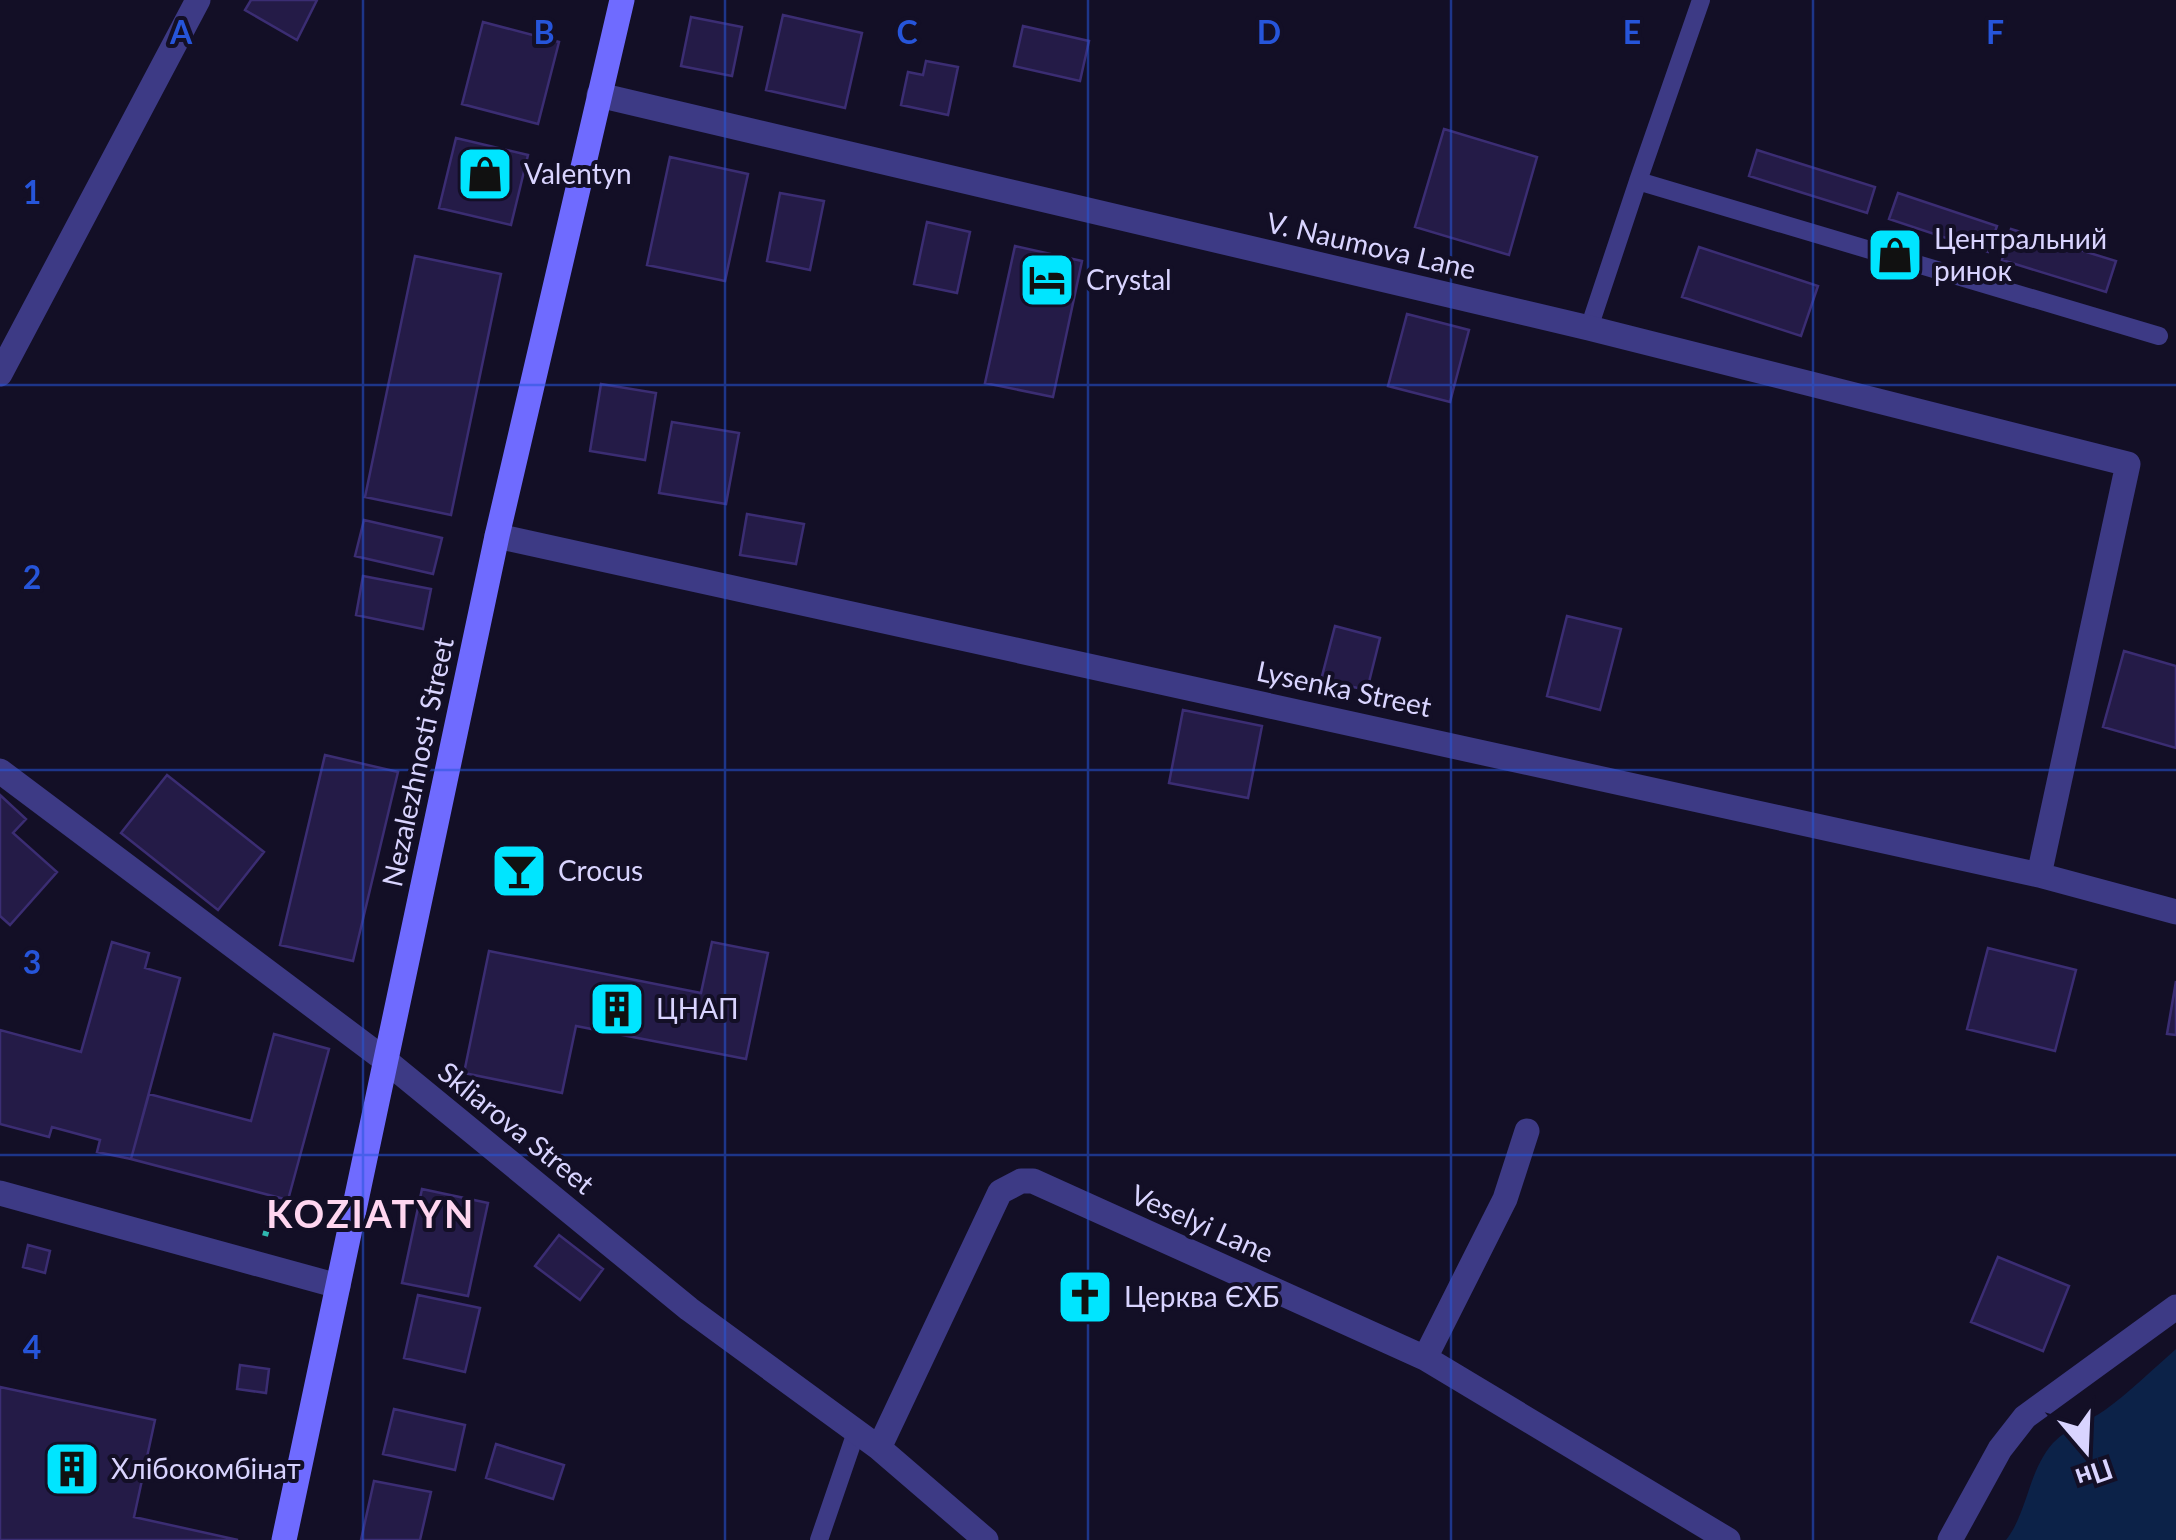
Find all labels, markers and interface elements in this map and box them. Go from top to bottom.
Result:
text: A [169,12,193,51]
text: B [533,12,555,51]
text: C [896,12,918,51]
text: D [1257,12,1281,51]
text: E [1623,12,1641,51]
text: F [1986,12,2004,51]
shop icon: Valentyn [455,144,515,204]
place label: Valentyn [524,156,632,190]
text: 1 [23,172,41,211]
street label: V. Naumova Lane [1263,204,1479,286]
place label: Центральний ринок [1934,221,2107,287]
shop icon: Центральний ринок [1865,225,1925,285]
hotel icon: Crystal [1017,250,1077,310]
place label: Crystal [1086,262,1172,296]
text: 2 [23,557,41,596]
street label: Nezalezhnosti Street [374,634,460,889]
street label: Lysenka Street [1254,653,1435,723]
bar icon: Crocus [489,841,549,901]
place label: Crocus [558,853,643,887]
text: 3 [23,942,41,981]
building icon: ЦНАП [587,979,647,1039]
place label: ЦНАП [656,991,739,1025]
street label: Skliarova Street [432,1054,601,1200]
street label: Veselyi Lane [1126,1177,1279,1270]
district label: KOZIATYN [266,1190,476,1236]
church icon: Церква ЄХБ [1055,1267,1115,1327]
place label: Церква ЄХБ [1124,1279,1279,1313]
text: 4 [23,1327,41,1366]
north arrow [2036,1400,2136,1500]
building icon: Хлібокомбінат [42,1439,102,1499]
place label: Хлібокомбінат [111,1451,301,1485]
text: Пн [2072,1453,2117,1497]

